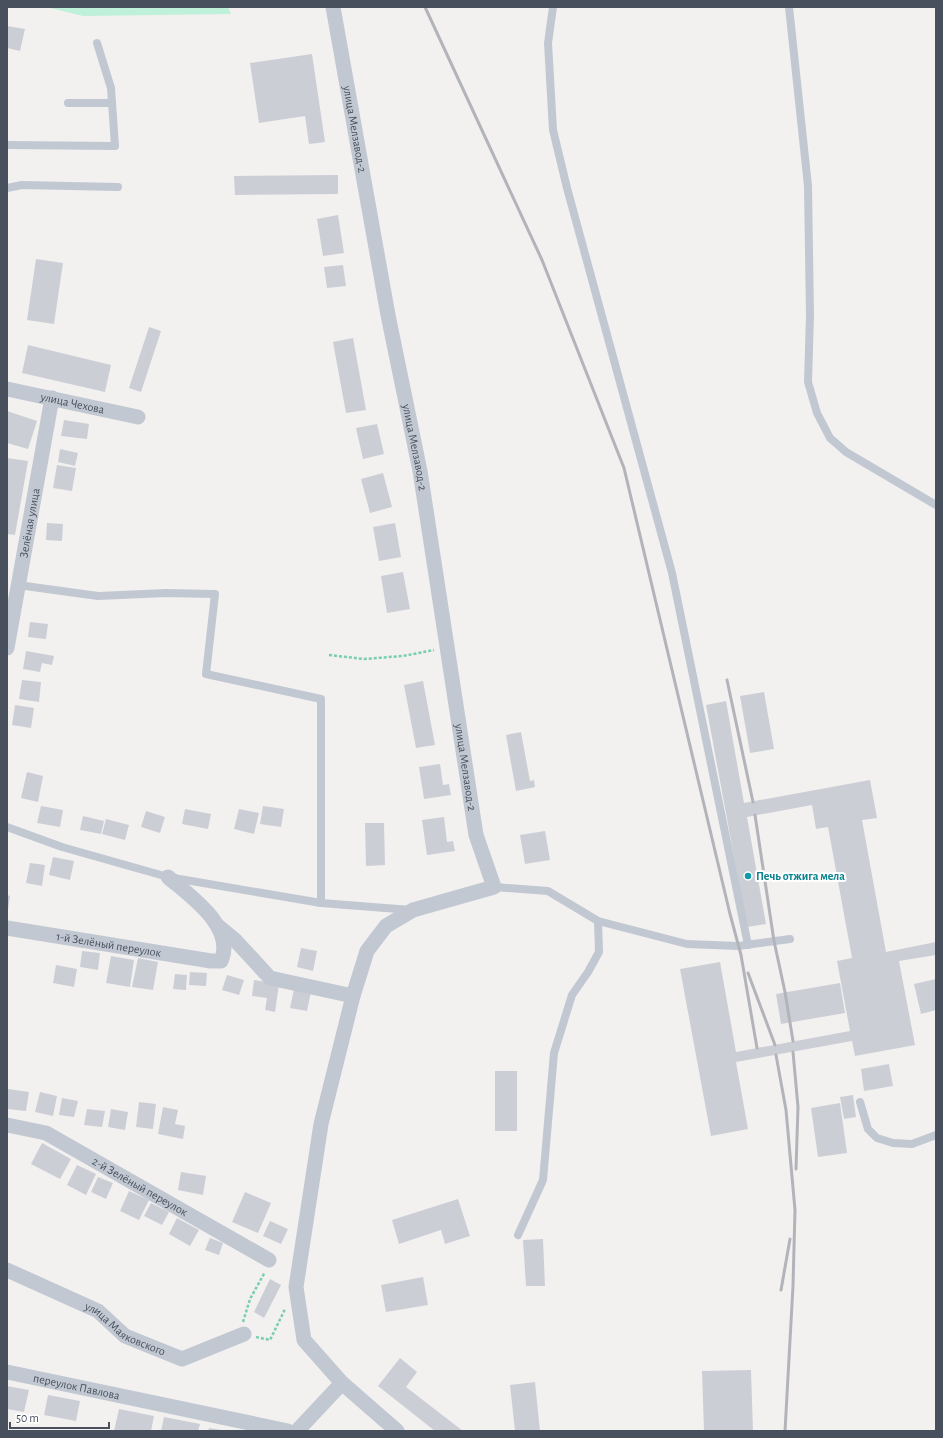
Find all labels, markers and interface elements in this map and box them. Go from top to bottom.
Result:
street label: улица Мелзавод-2 [340,84,369,174]
street label: улица Чехова [38,390,106,416]
street label: улица Мелзавод-2 [399,402,429,492]
street label: Зелёная улица [17,487,42,559]
street label: улица Мелзавод-2 [452,722,478,812]
place label: Печь отжига мела [756,870,845,882]
marker: Печь отжига мела [743,871,753,881]
street label: 1-й Зелёный переулок [55,930,162,959]
street label: 2-й Зелёный переулок [90,1155,190,1219]
street label: улица Маяковского [82,1300,167,1358]
street label: переулок Павлова [32,1372,121,1402]
scale bar [10,1404,109,1430]
text: 50 m [16,1412,39,1424]

